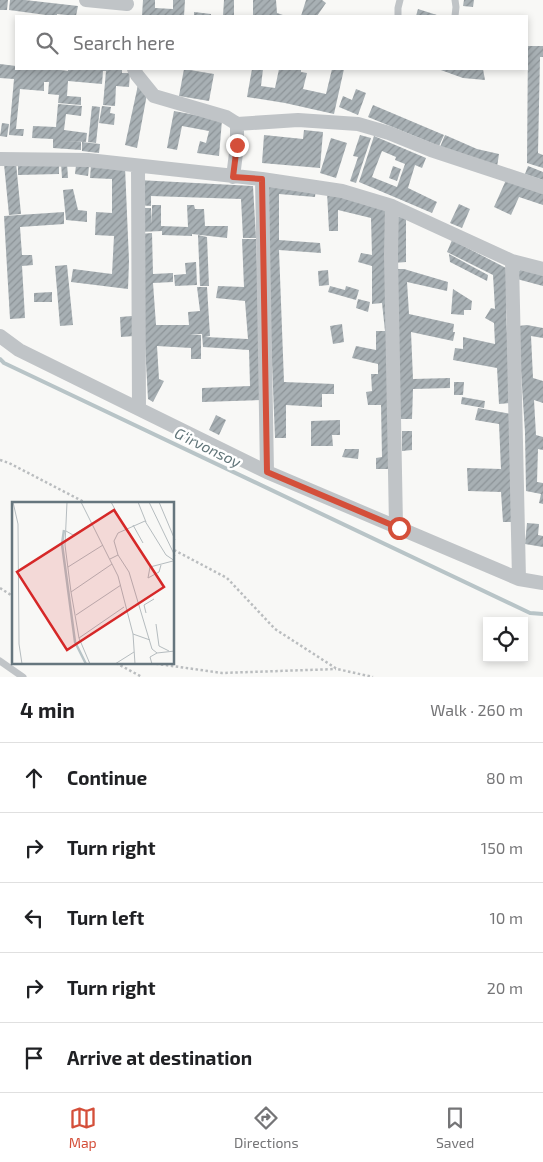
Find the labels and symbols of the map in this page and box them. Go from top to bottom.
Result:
route end [226,134,249,157]
water label: G‘irvonsoy [172,423,244,472]
inset map [12,502,175,664]
route start [388,517,411,540]

